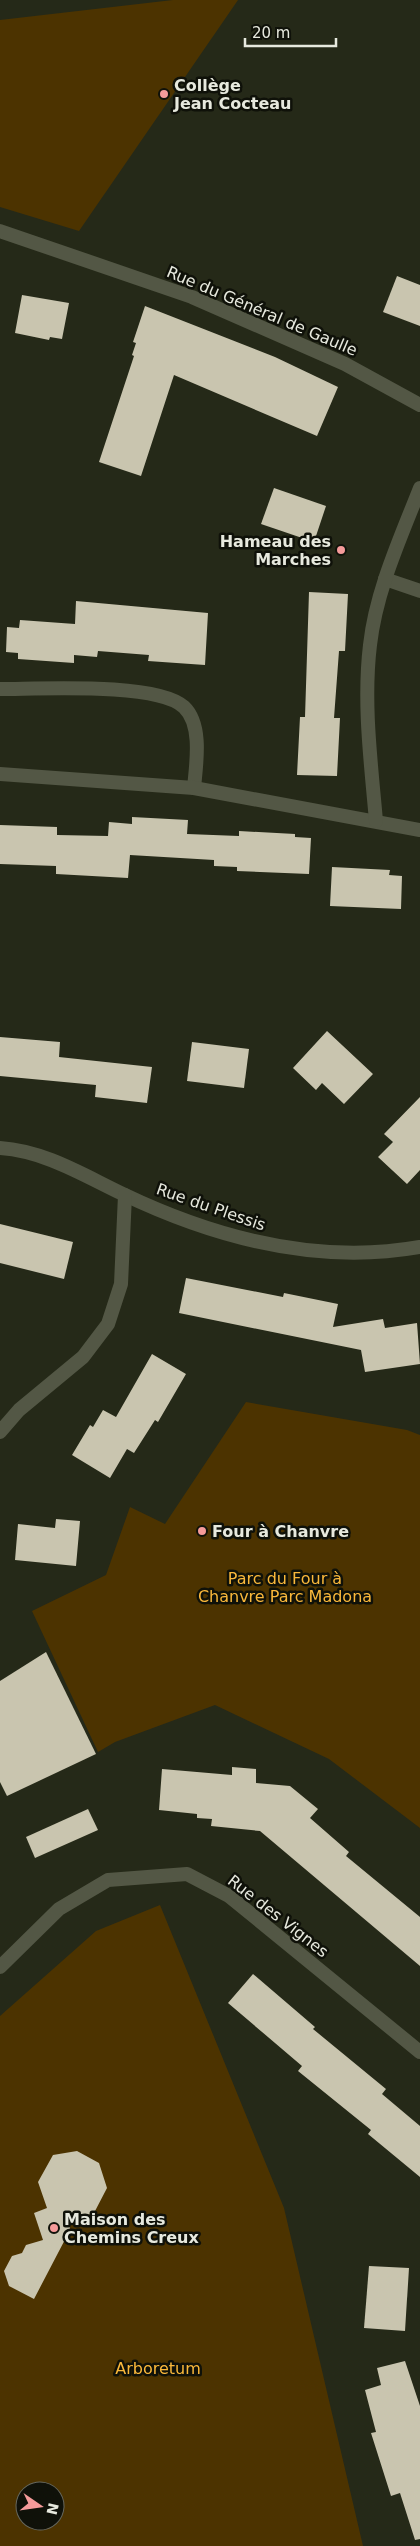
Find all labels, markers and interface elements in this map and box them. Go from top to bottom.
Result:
scale bar [245,15,336,47]
text: 20 m [252,24,290,42]
place label: Collège Jean Cocteau [173,76,291,113]
marker: Collège Jean Cocteau [158,88,170,100]
street label: Rue du Général de Gaulle [164,262,360,360]
place label: Hameau des Marches [220,532,331,569]
marker: Hameau des Marches [335,544,347,556]
street label: Rue du Plessis [154,1179,268,1235]
place label: Four à Chanvre [212,1522,349,1541]
marker: Four à Chanvre [196,1525,208,1537]
park label: Parc du Four à Chanvre Parc Madona [198,1569,372,1606]
street label: Rue des Vignes [224,1871,332,1961]
place label: Maison des Chemins Creux [64,2210,200,2247]
marker: Maison des Chemins Creux [48,2222,60,2234]
park label: Arboretum [115,2359,201,2378]
north arrow [15,2481,65,2531]
text: N [44,2501,62,2516]

